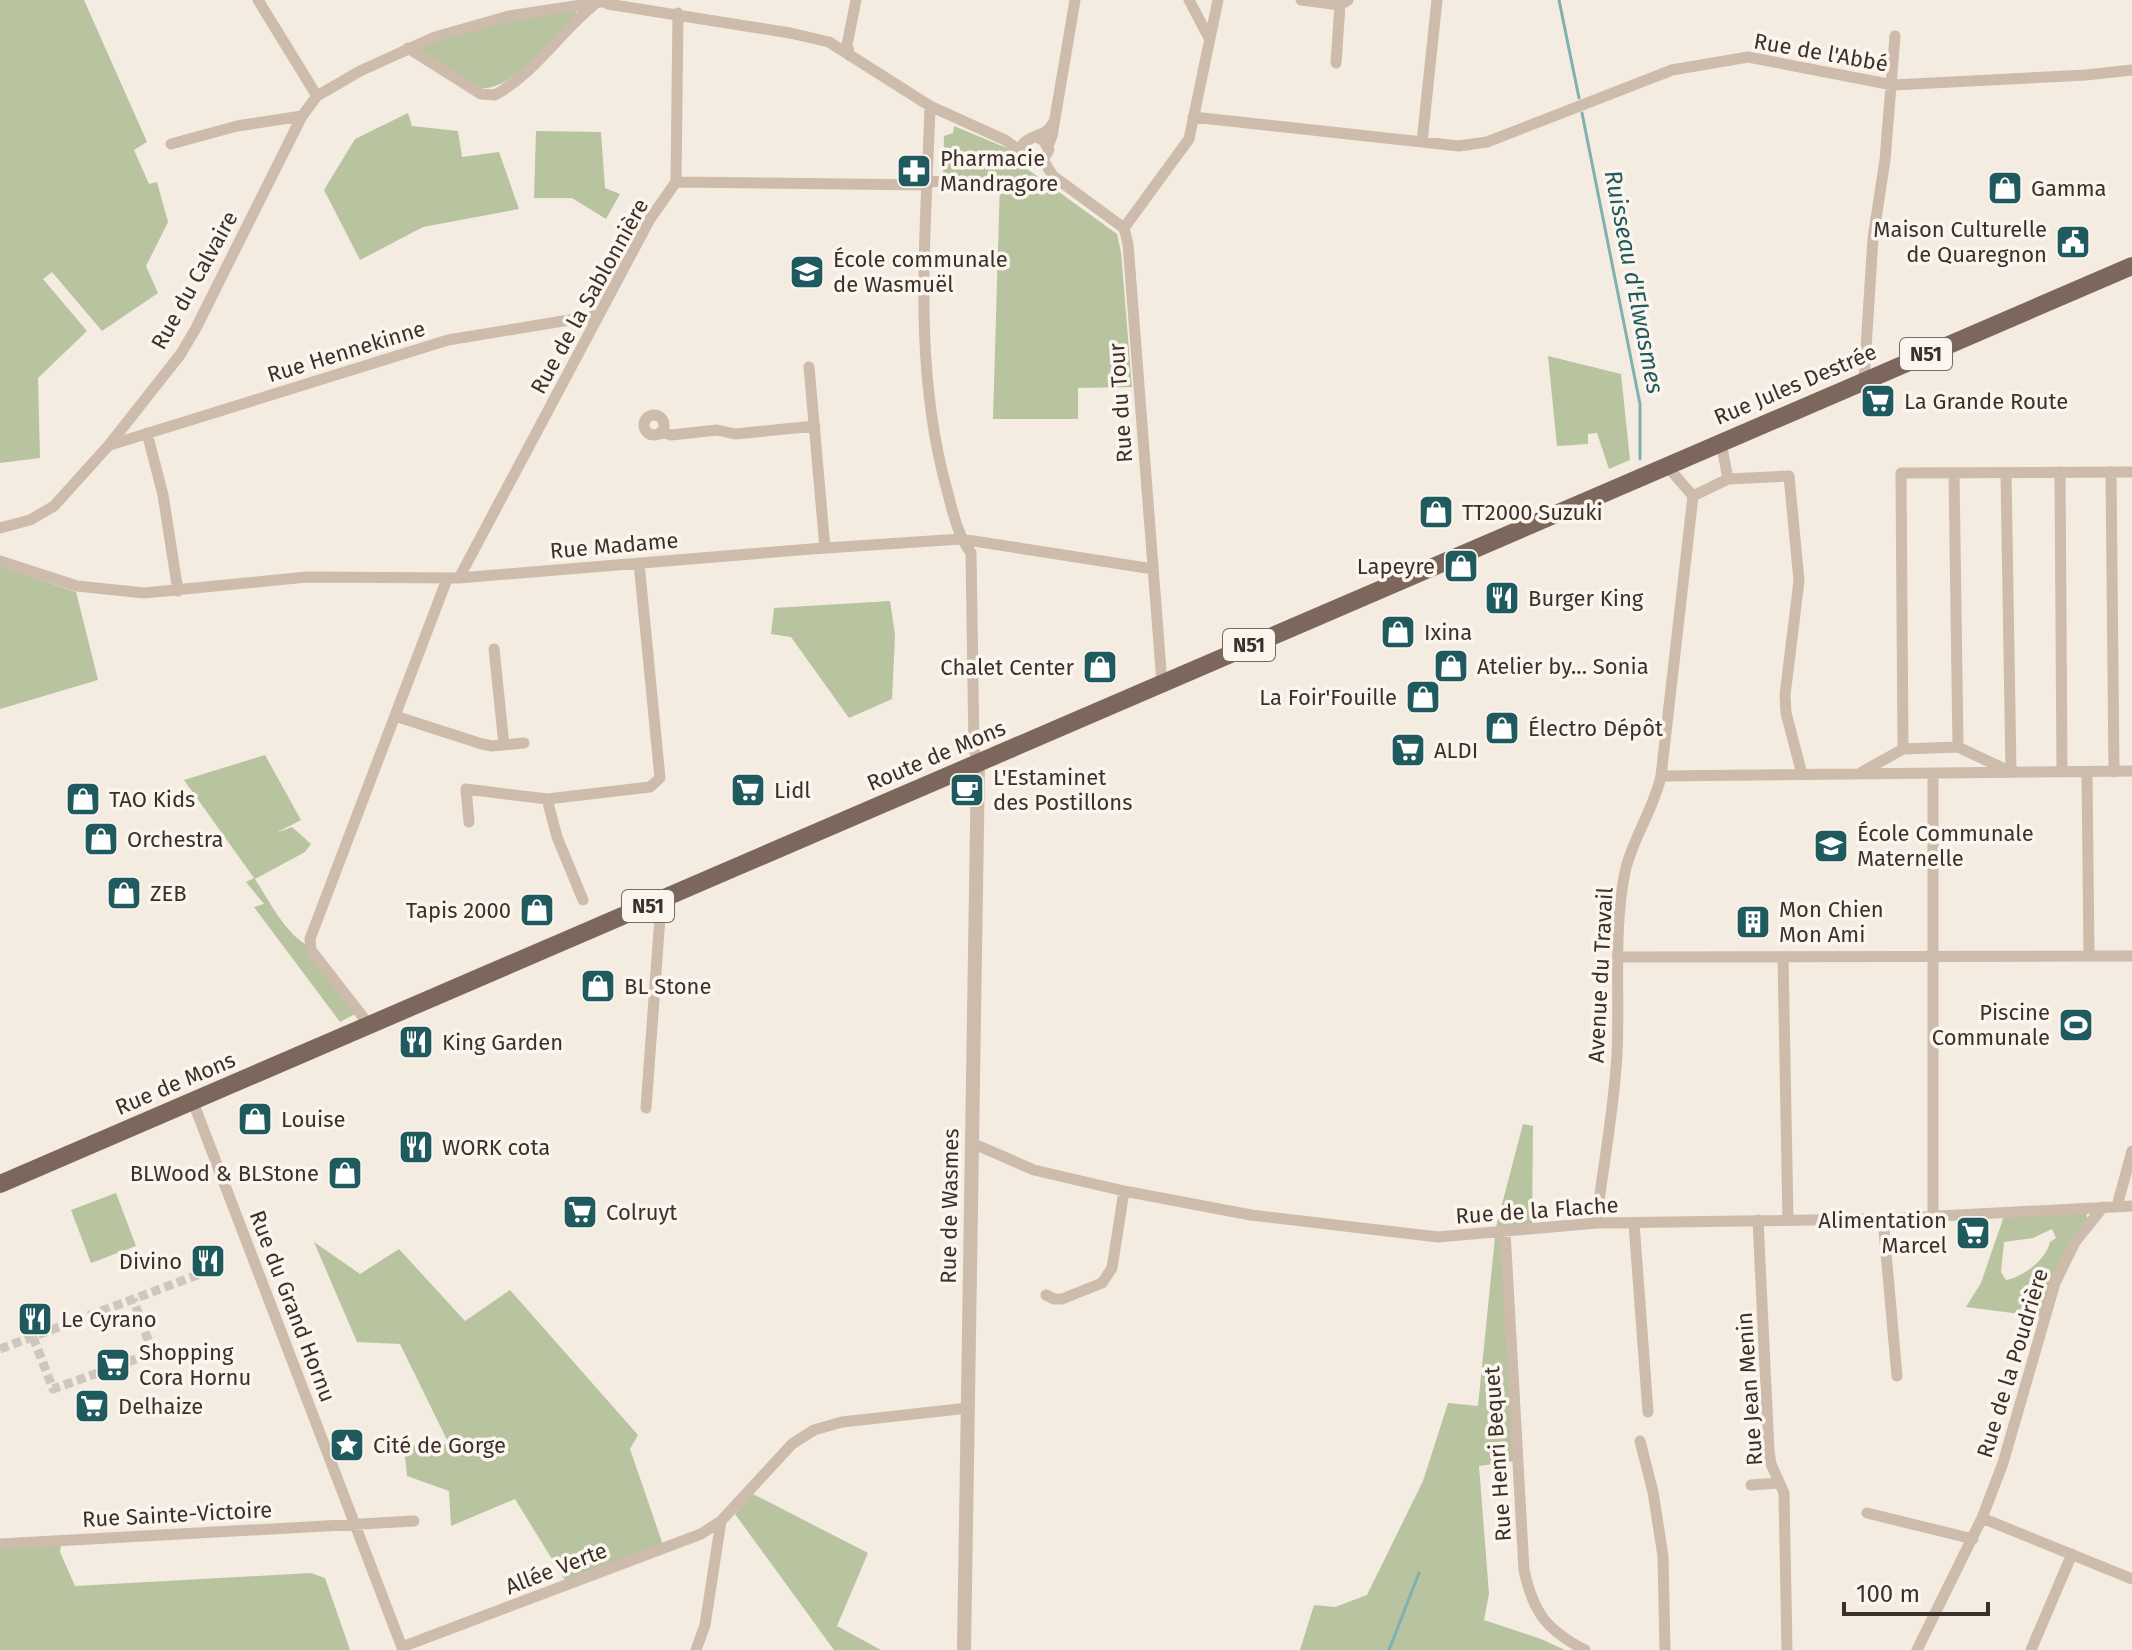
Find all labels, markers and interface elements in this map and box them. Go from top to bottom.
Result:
street label: Rue de l'Abbé [1752,27,1890,78]
place label: Pharmacie Mandragore [940,145,1058,197]
pharmacy icon: Pharmacie Mandragore [895,152,933,190]
water label: Ruisseau d'Elwasmes [1599,168,1669,396]
shop icon: Gamma [1986,169,2024,207]
place label: Gamma [2031,175,2107,202]
street label: Rue de la Sablonnière [525,194,654,399]
street label: Rue du Calvaire [145,206,244,354]
place label: Maison Culturelle de Quaregnon [1873,216,2047,268]
public building icon: Maison Culturelle de Quaregnon [2054,223,2092,261]
place label: École communale de Wasmuël [833,246,1008,298]
school or university icon: École communale de Wasmuël [788,253,826,291]
street label: Rue Hennekinne [264,315,428,388]
street label: Rue Jules Destrée [1710,338,1881,431]
road number: N51 [1900,338,1952,370]
street label: Rue du Tour [1103,342,1138,464]
supermarket icon: La Grande Route [1859,382,1897,420]
place label: La Grande Route [1904,388,2068,415]
shop icon: TT2000 Suzuki [1417,493,1455,531]
place label: TT2000 Suzuki [1462,499,1603,526]
street label: Rue Madame [549,526,679,565]
shop icon: Lapeyre [1442,547,1480,585]
place label: Lapeyre [1357,553,1435,580]
restaurant icon: Burger King [1483,579,1521,617]
place label: Burger King [1528,585,1644,612]
shop icon: Ixina [1379,613,1417,651]
place label: Ixina [1424,619,1472,646]
road number: N51 [1223,629,1275,661]
shop icon: Atelier by... Sonia [1432,647,1470,685]
shop icon: Chalet Center [1081,648,1119,686]
place label: Atelier by... Sonia [1477,653,1649,680]
place label: Chalet Center [940,654,1074,681]
shop icon: La Foir'Fouille [1404,678,1442,716]
place label: La Foir'Fouille [1259,684,1397,711]
shop icon: Électro Dépôt [1483,709,1521,747]
street label: Route de Mons [863,714,1010,797]
place label: Électro Dépôt [1528,715,1663,742]
supermarket icon: ALDI [1389,731,1427,769]
place label: ALDI [1434,737,1478,764]
place label: L'Estaminet des Postillons [993,764,1132,816]
supermarket icon: Lidl [729,771,767,809]
cafe icon: L'Estaminet des Postillons [948,771,986,809]
place label: Lidl [774,777,811,804]
shop icon: TAO Kids [64,780,102,818]
place label: TAO Kids [109,786,195,813]
shop icon: Orchestra [82,820,120,858]
place label: École Communale Maternelle [1857,820,2034,872]
place label: Orchestra [127,826,223,853]
school or university icon: École Communale Maternelle [1812,827,1850,865]
shop icon: ZEB [105,874,143,912]
place label: ZEB [150,880,187,907]
street label: Avenue du Travail [1582,887,1619,1064]
road number: N51 [622,890,674,922]
shop icon: Tapis 2000 [518,891,556,929]
place label: Mon Chien Mon Ami [1779,896,1884,948]
place label: Tapis 2000 [406,897,511,924]
building icon: Mon Chien Mon Ami [1734,903,1772,941]
shop icon: BL Stone [579,967,617,1005]
place label: BL Stone [624,973,712,1000]
place label: Piscine Communale [1932,999,2050,1051]
sports icon: Piscine Communale [2057,1006,2095,1044]
restaurant icon: King Garden [397,1023,435,1061]
place label: King Garden [442,1029,563,1056]
street label: Rue de Mons [111,1046,239,1121]
shop icon: Louise [236,1100,274,1138]
place label: Louise [281,1106,346,1133]
restaurant icon: WORK cota [397,1128,435,1166]
street label: Rue de Wasmes [935,1128,964,1284]
place label: WORK cota [442,1134,550,1161]
shop icon: BLWood & BLStone [326,1154,364,1192]
place label: BLWood & BLStone [130,1160,319,1187]
street label: Rue de la Flache [1455,1191,1619,1230]
supermarket icon: Colruyt [561,1193,599,1231]
place label: Colruyt [606,1199,677,1226]
street label: Rue du Grand Hornu [244,1207,342,1406]
place label: Alimentation Marcel [1818,1207,1947,1259]
supermarket icon: Alimentation Marcel [1954,1214,1992,1252]
restaurant icon: Divino [189,1242,227,1280]
place label: Divino [119,1248,182,1275]
street label: Rue de la Poudrière [1971,1265,2054,1461]
restaurant icon: Le Cyrano [16,1300,54,1338]
place label: Le Cyrano [61,1306,157,1333]
street label: Rue Jean Menin [1731,1311,1768,1467]
place label: Shopping Cora Hornu [139,1339,251,1391]
supermarket icon: Shopping Cora Hornu [94,1346,132,1384]
street label: Rue Henri Bequet [1478,1365,1517,1542]
supermarket icon: Delhaize [73,1387,111,1425]
place label: Delhaize [118,1393,203,1420]
place icon: Cité de Gorge [328,1426,366,1464]
place label: Cité de Gorge [373,1432,506,1459]
street label: Rue Sainte-Victoire [81,1496,273,1533]
street label: Allée Verte [501,1537,611,1600]
scale bar [1844,1566,1988,1616]
text: 100 m [1856,1580,1920,1608]

